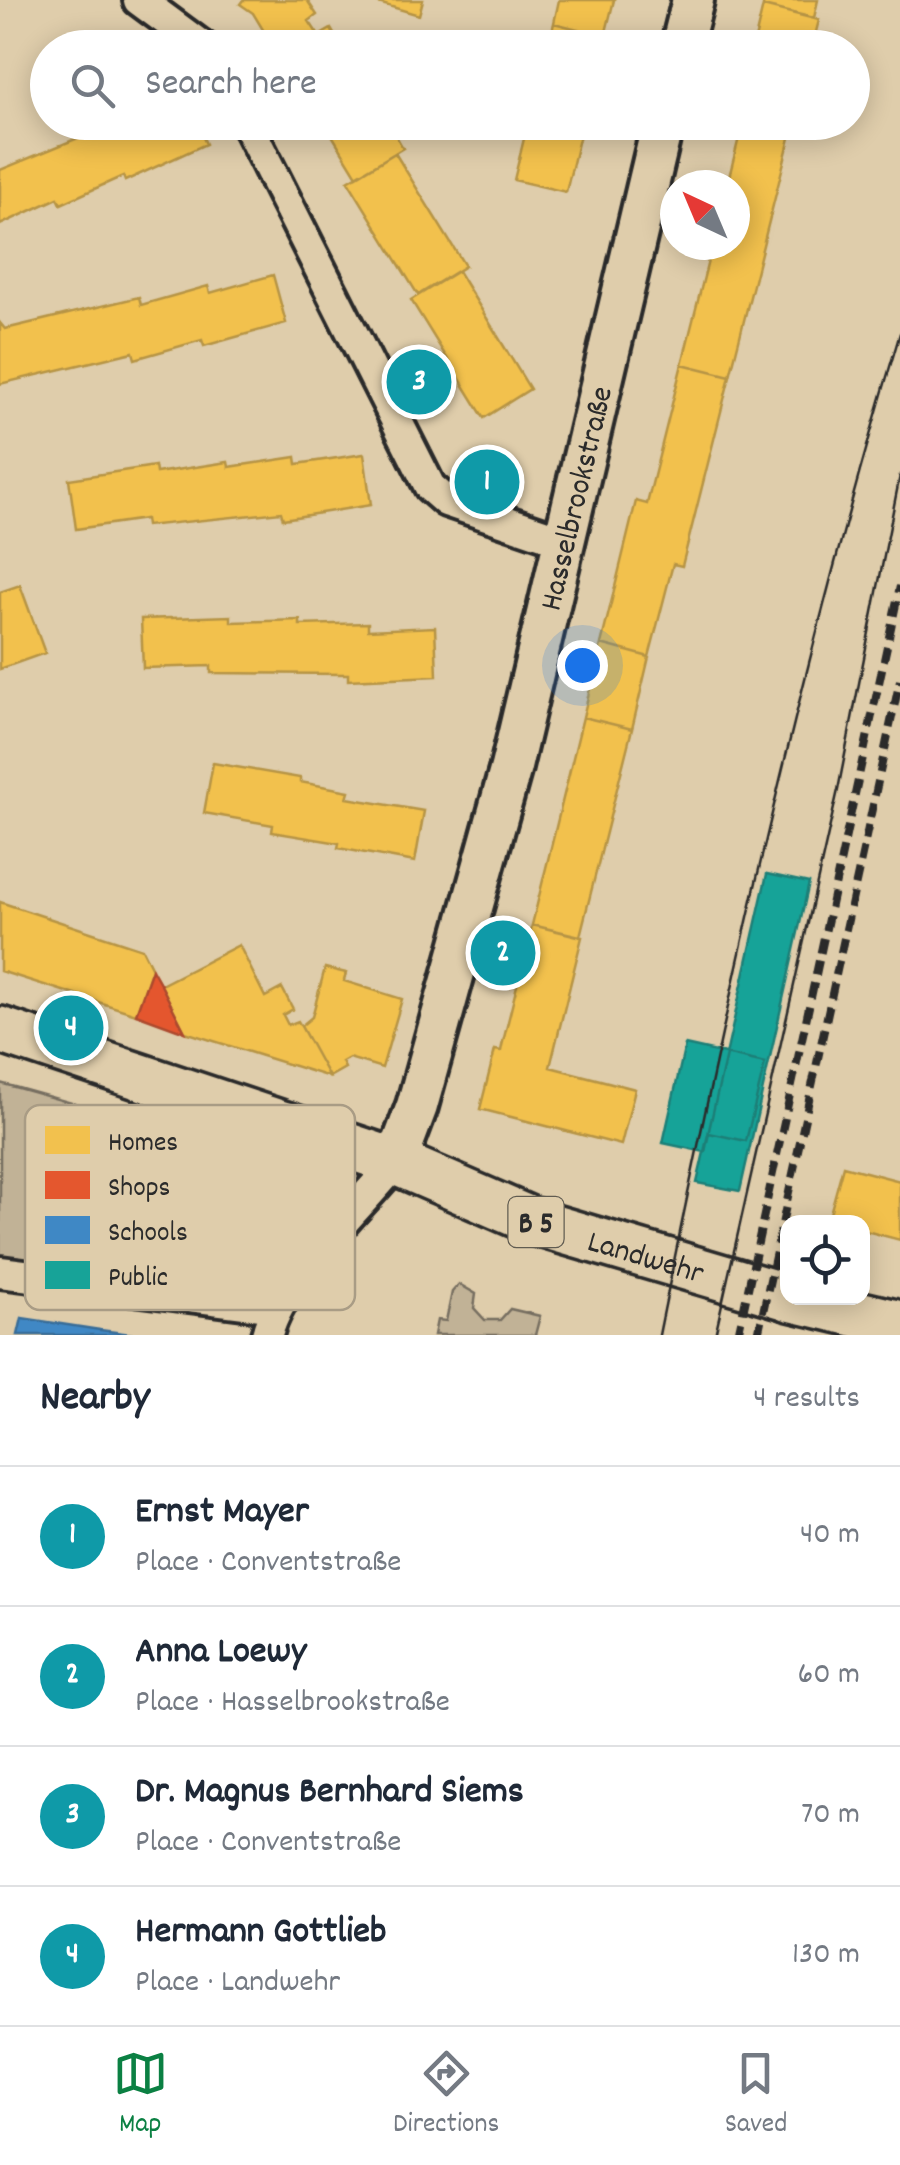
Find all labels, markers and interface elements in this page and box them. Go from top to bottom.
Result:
search box [30,30,870,140]
icon: search [65,58,120,113]
text: Search here [145,58,317,113]
north arrow [660,170,750,260]
pin: 3 [386,344,452,420]
street label: Hasselbrookstraße [531,382,628,616]
pin: 1 [454,444,520,520]
your location [557,640,608,691]
pin: 2 [470,916,536,990]
pin: 4 [38,990,104,1066]
legend [25,1105,355,1310]
text: Homes [108,1125,178,1165]
text: Shops [108,1170,170,1210]
road number: B 5 [508,1197,564,1247]
text: Schools [108,1215,188,1255]
map controls [780,1215,870,1305]
button: locate [780,1215,870,1305]
street label: Landwehr [581,1221,709,1299]
text: Public [108,1260,168,1300]
text: Nearby [40,1370,150,1430]
text: 4 results [753,1377,860,1423]
text: Ernst Mayer [135,1486,309,1541]
text: 1 [69,1513,76,1559]
text: 40 m [800,1513,860,1559]
text: Place · Conventstraße [135,1541,401,1587]
text: Anna Loewy [135,1626,306,1681]
text: 2 [66,1653,79,1699]
text: 60 m [798,1653,860,1699]
text: Place · Hasselbrookstraße [135,1681,450,1727]
text: Dr. Magnus Bernhard Siems [135,1766,524,1821]
text: 3 [65,1793,80,1839]
text: 70 m [801,1793,860,1839]
text: Place · Conventstraße [135,1821,401,1867]
text: Hermann Gottlieb [135,1906,386,1961]
text: 4 [66,1933,79,1979]
text: 130 m [792,1933,860,1979]
text: Place · Landwehr [135,1961,340,2007]
tab: Map [113,2046,168,2146]
tab: Directions [393,2046,499,2146]
tab: Saved [725,2046,787,2146]

